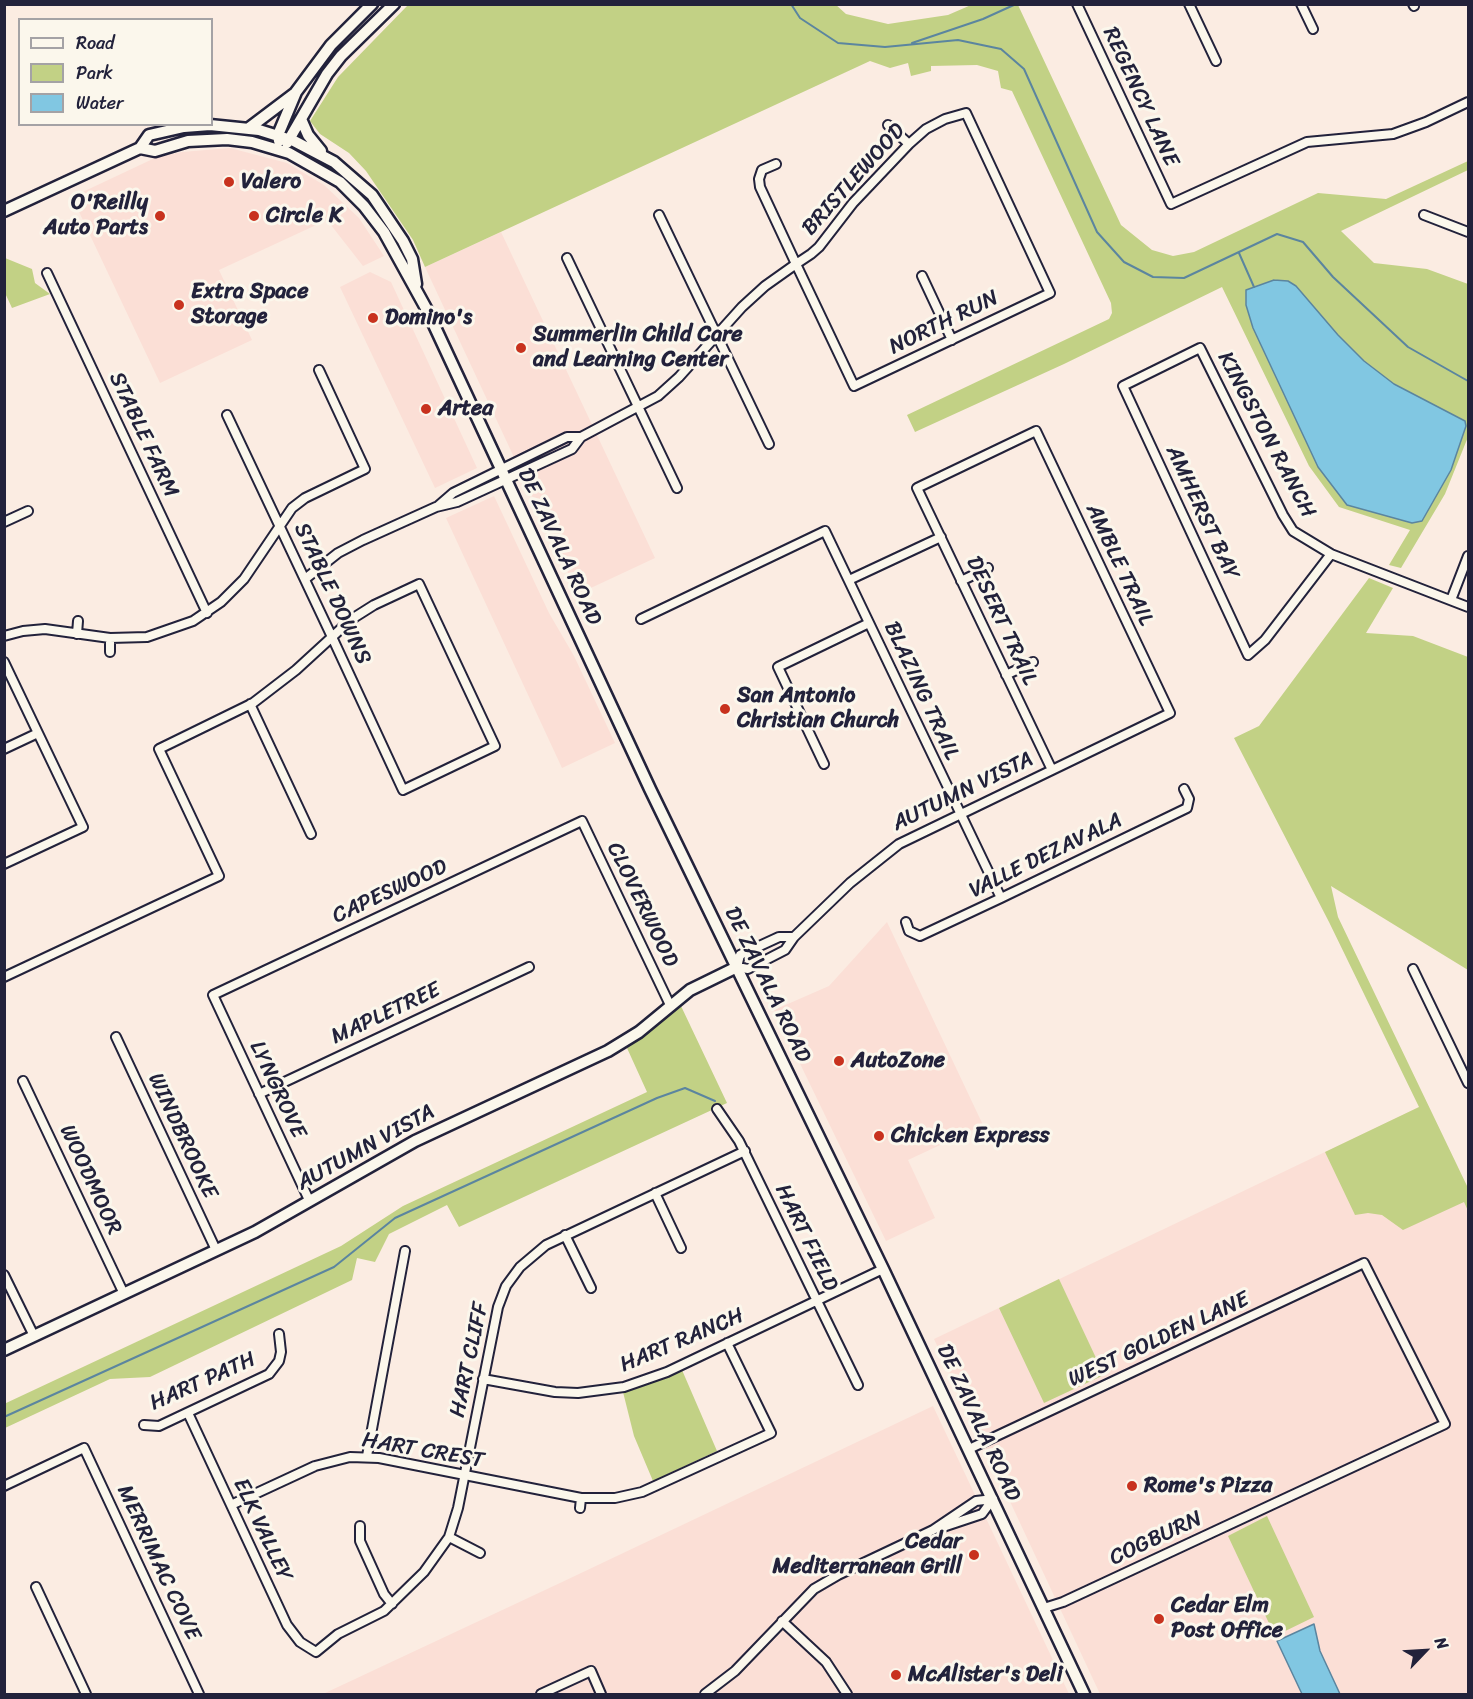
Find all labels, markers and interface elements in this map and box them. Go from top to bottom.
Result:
legend [18,18,213,126]
street label: REGENCY LANE [1096,23,1184,171]
text: Road [76,27,115,59]
text: Park [76,57,113,89]
text: Water [76,87,123,119]
street label: BRISTLEWOOD [797,119,911,241]
place label: Valero [241,169,301,195]
marker: Valero [222,175,236,189]
place label: O'Reilly Auto Parts [43,190,148,242]
place label: Circle K [266,203,342,229]
marker: O'Reilly Auto Parts [153,209,167,223]
marker: Circle K [247,209,261,223]
place label: Extra Space Storage [191,279,309,330]
street label: NORTH RUN [885,285,1003,361]
marker: Extra Space Storage [172,298,186,312]
place label: Domino's [385,305,472,331]
marker: Domino's [366,311,380,325]
place label: Summerlin Child Care and Learning Center [533,322,743,374]
marker: Summerlin Child Care and Learning Center [514,341,528,355]
street label: KINGSTON RANCH [1211,347,1321,523]
street label: STABLE FARM [102,368,184,502]
place label: Artea [438,396,493,422]
marker: Artea [419,402,433,416]
street label: AMHERST BAY [1159,442,1245,584]
street label: DE ZAVALA ROAD [511,464,607,630]
street label: AMBLE TRAIL [1079,500,1159,630]
street label: STABLE DOWNS [288,519,376,669]
street label: DESERT TRAIL [960,552,1042,690]
street label: BLAZING TRAIL [877,618,965,764]
place label: San Antonio Christian Church [737,683,899,734]
marker: San Antonio Christian Church [718,702,732,716]
street label: AUTUMN VISTA [888,747,1038,837]
street label: VALLE DEZAVALA [965,808,1127,904]
street label: CLOVERWOOD [600,838,684,972]
street label: CAPESWOOD [328,854,452,930]
street label: DE ZAVALA ROAD [718,903,816,1067]
street label: MAPLETREE [327,977,445,1051]
street label: LYNGROVE [243,1037,311,1143]
place label: AutoZone [851,1048,945,1074]
marker: AutoZone [832,1054,846,1068]
street label: WINDBROOKE [141,1069,223,1203]
street label: AUTUMN VISTA [293,1099,439,1197]
street label: WOODMOOR [53,1121,127,1239]
place label: Chicken Express [891,1123,1050,1149]
marker: Chicken Express [872,1129,886,1143]
street label: HART FIELD [769,1180,843,1296]
street label: WEST GOLDEN LANE [1064,1287,1254,1393]
street label: HART CLIFF [445,1300,495,1420]
street label: HART RANCH [616,1303,748,1379]
street label: DE ZAVALA ROAD [930,1340,1026,1506]
street label: HART PATH [146,1347,260,1417]
street label: HART CREST [360,1427,486,1475]
place label: Rome's Pizza [1144,1473,1272,1499]
street label: ELK VALLEY [227,1474,297,1586]
marker: Rome's Pizza [1125,1479,1139,1493]
street label: MERRIMAC COVE [110,1481,206,1645]
street label: COGBURN [1106,1506,1206,1572]
place label: Cedar Mediterranean Grill [773,1529,962,1580]
marker: Cedar Mediterranean Grill [967,1548,981,1562]
place label: Cedar Elm Post Office [1171,1593,1283,1645]
marker: Cedar Elm Post Office [1152,1612,1166,1626]
north arrow [1395,1621,1455,1681]
text: N [1426,1632,1457,1654]
place label: McAlister's Deli [908,1662,1062,1688]
marker: McAlister's Deli [889,1668,903,1682]

